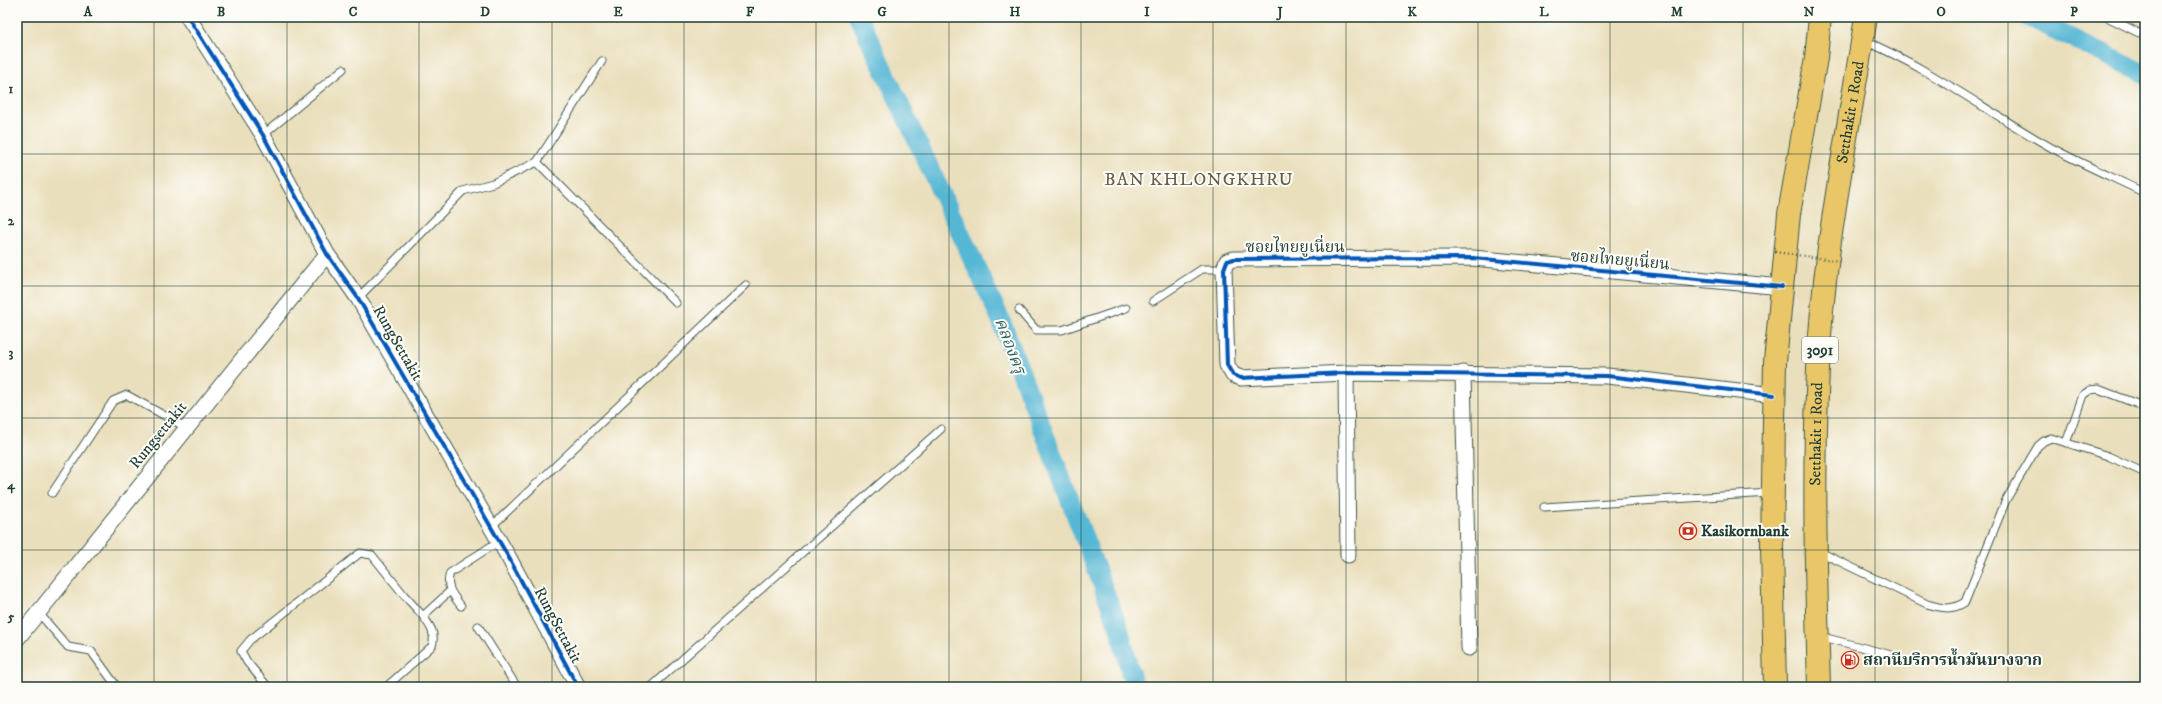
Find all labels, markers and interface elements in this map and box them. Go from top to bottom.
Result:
text: A [83,4,93,20]
text: B [217,4,225,20]
text: C [349,4,358,20]
text: D [480,4,490,20]
text: E [613,4,623,20]
text: F [746,4,755,20]
text: G [877,4,887,20]
text: H [1010,4,1021,20]
text: I [1144,4,1150,20]
text: J [1275,4,1283,21]
text: K [1407,4,1417,20]
text: L [1539,4,1549,20]
text: M [1671,4,1683,20]
text: N [1804,4,1815,20]
text: O [1936,4,1946,20]
text: P [2070,4,2078,20]
street label: Setthakit 1 Road [1832,60,1869,165]
text: 1 [9,81,14,97]
district label: BAN KHLONGKHRU [1104,169,1294,191]
text: 2 [8,213,15,229]
street label: ซอยไทยยูเนี่ยน [1245,235,1345,257]
street label: ซอยไทยยูเนี่ยน [1569,244,1671,274]
street label: RungSettakit [368,302,428,384]
water label: คลองครุ [989,315,1031,379]
road number: 3091 [1802,337,1838,363]
text: 3 [9,345,14,361]
street label: Setthakit 1 Road [1805,382,1827,486]
street label: Rungsettakit [125,397,191,473]
text: 4 [6,477,15,494]
bank icon: Kasikornbank [1678,521,1698,541]
place label: Kasikornbank [1701,521,1790,541]
street label: RungSettakit [530,583,586,667]
text: 5 [7,609,15,625]
place label: สถานีบริการน้ำมันบางจาก [1863,648,2042,670]
fuel station icon: สถานีบริการน้ำมันบางจาก [1840,650,1860,670]

